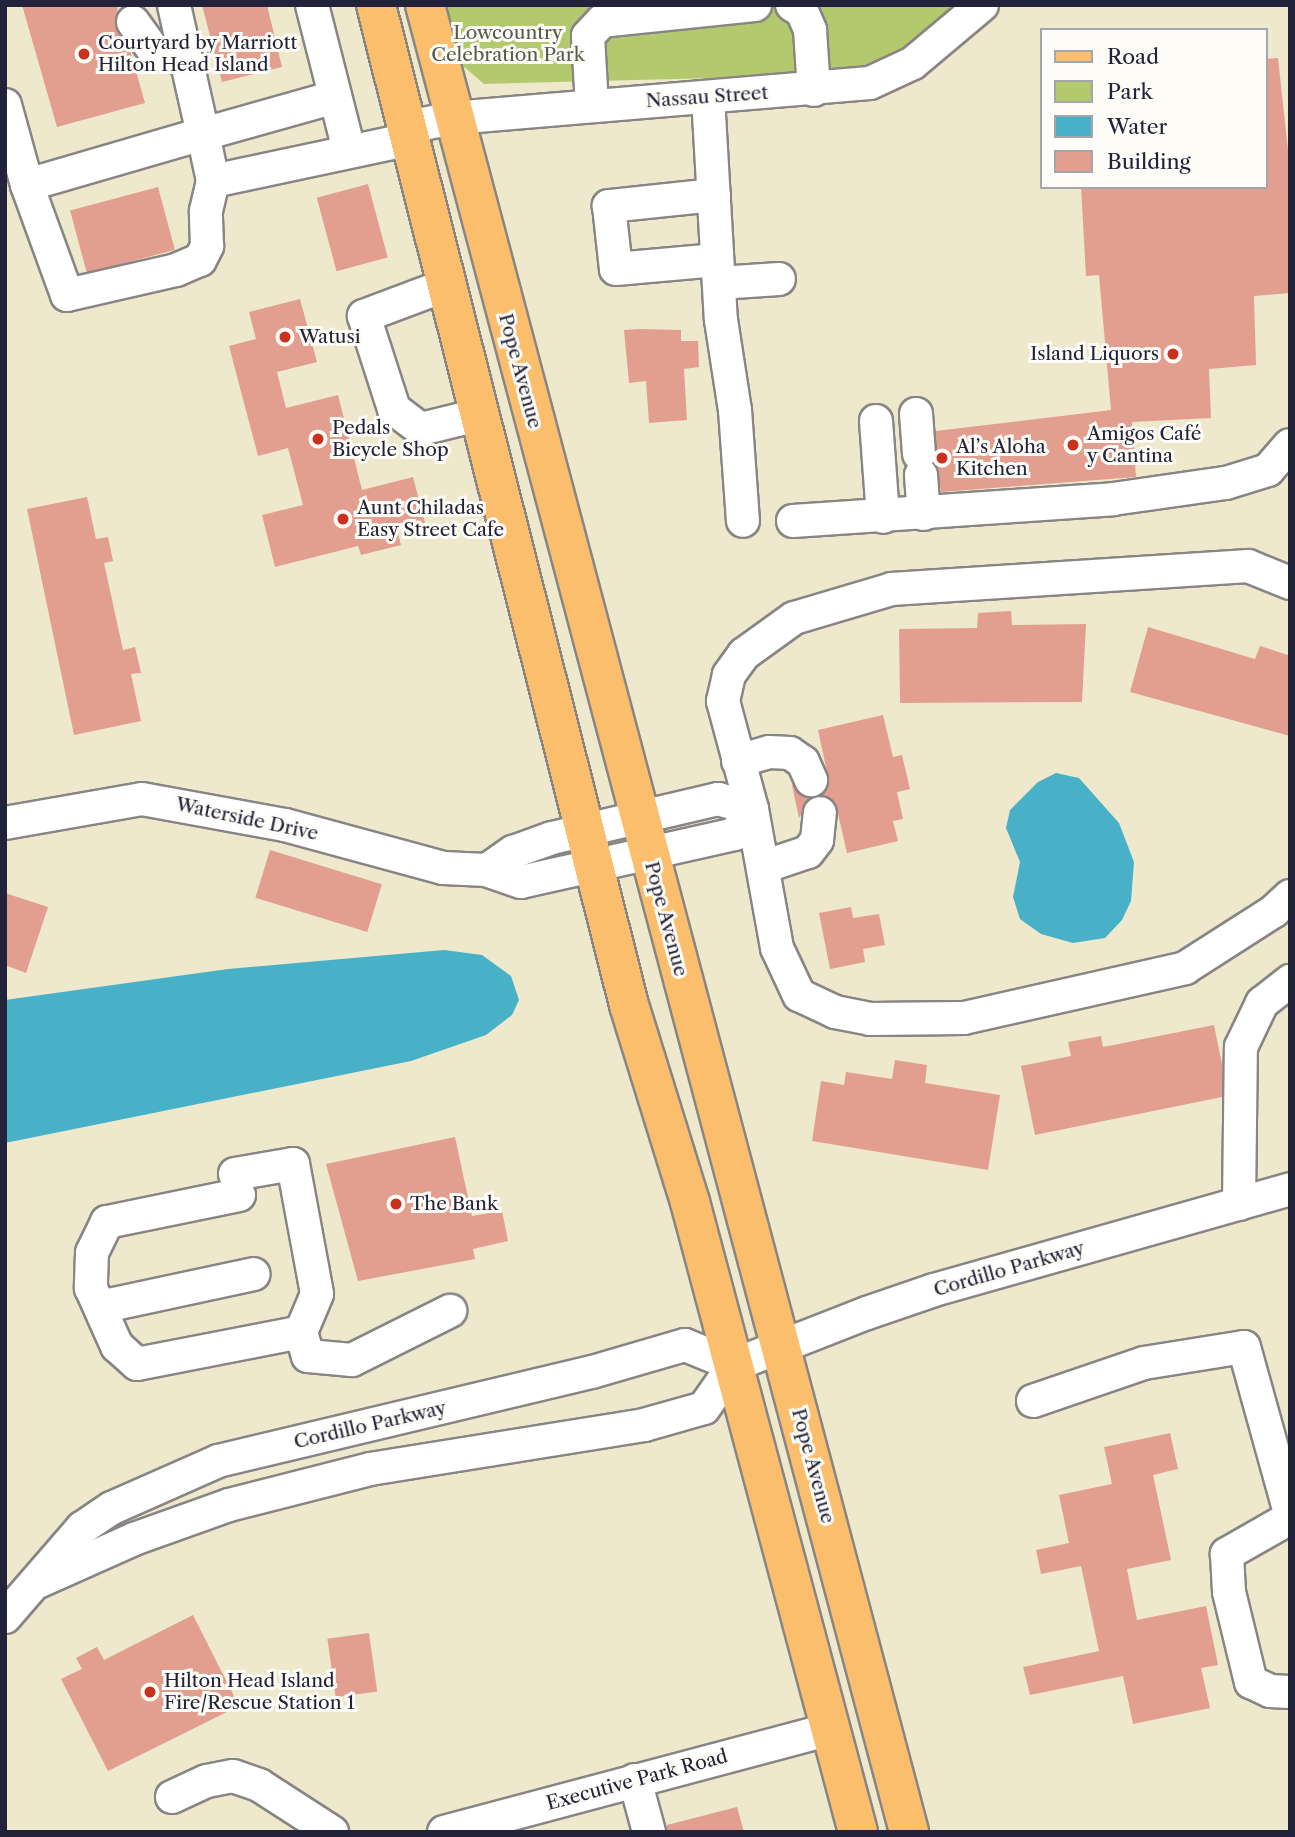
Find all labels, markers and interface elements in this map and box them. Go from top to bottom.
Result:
park label: Lowcountry Celebration Park [431,22,585,66]
legend [1040,28,1267,189]
place label: Courtyard by Marriott Hilton Head Island [98,32,298,76]
text: Road [1107,44,1159,69]
marker: Courtyard by Marriott Hilton Head Island [76,46,92,62]
text: Park [1107,79,1153,104]
street label: Nassau Street [645,81,769,113]
text: Water [1107,114,1167,139]
text: Building [1107,149,1191,174]
street label: Pope Avenue [494,311,546,431]
place label: Watusi [299,326,361,348]
marker: Watusi [277,329,293,345]
place label: Island Liquors [1030,343,1159,365]
marker: Island Liquors [1165,346,1181,362]
place label: Pedals Bicycle Shop [332,417,449,461]
place label: Amigos Café y Cantina [1087,423,1201,467]
marker: Pedals Bicycle Shop [310,431,326,447]
place label: Al’s Aloha Kitchen [956,436,1047,480]
marker: Amigos Café y Cantina [1065,437,1081,453]
marker: Al’s Aloha Kitchen [934,450,950,466]
place label: Aunt Chiladas Easy Street Cafe [357,497,505,541]
marker: Aunt Chiladas Easy Street Cafe [335,511,351,527]
street label: Waterside Drive [174,793,320,845]
street label: Pope Avenue [640,859,692,979]
place label: The Bank [410,1193,498,1215]
marker: The Bank [388,1196,404,1212]
street label: Cordillo Parkway [931,1237,1087,1301]
street label: Cordillo Parkway [292,1396,448,1454]
street label: Pope Avenue [787,1406,839,1526]
place label: Hilton Head Island Fire/Rescue Station 1 [164,1670,355,1714]
marker: Hilton Head Island Fire/Rescue Station 1 [142,1684,158,1700]
street label: Executive Park Road [544,1745,730,1815]

